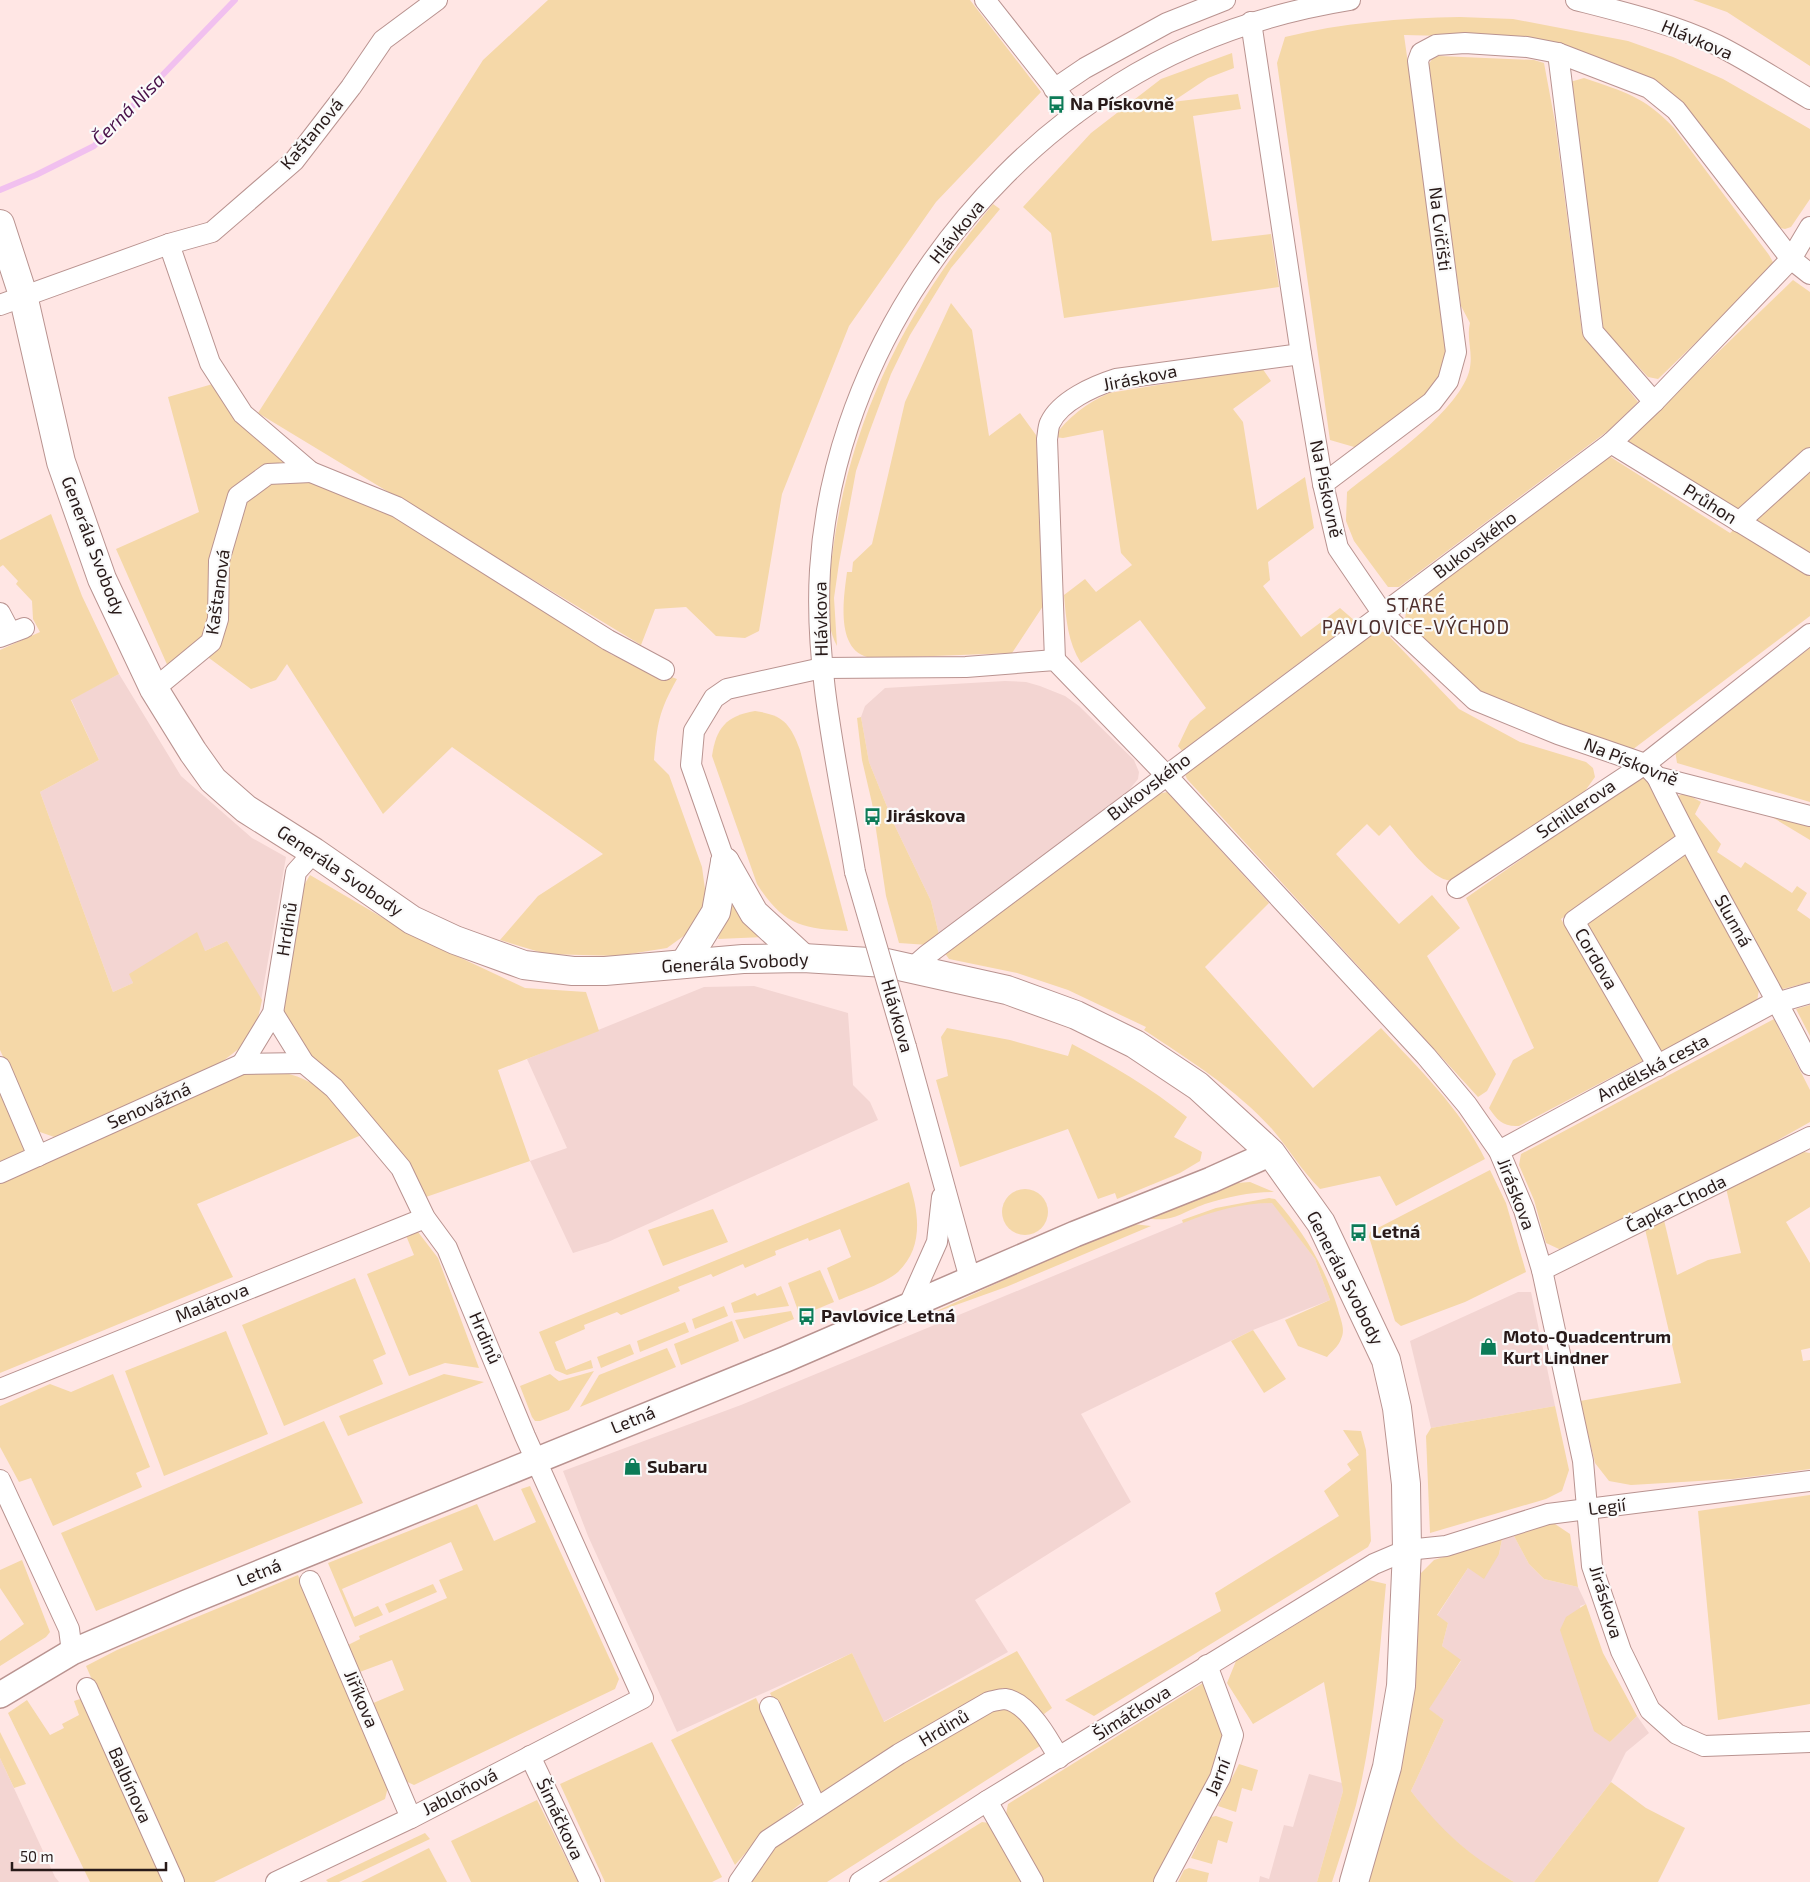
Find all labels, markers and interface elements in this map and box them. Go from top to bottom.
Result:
street label: Hlávkova [1659,14,1736,64]
water label: Černá Nisa [87,68,169,150]
place label: Na Pískovně [1070,92,1174,114]
street label: Kaštanová [275,93,347,173]
bus stop icon: Na Pískovně [1046,94,1066,114]
street label: Na Cvičišti [1425,186,1457,272]
street label: Hlávkova [924,195,988,267]
street label: Jiráskova [1101,359,1179,395]
street label: Na Pískovně [1306,438,1348,540]
street label: Generála Svobody [57,473,131,619]
street label: Průhon [1680,478,1741,528]
street label: Bukovského [1429,506,1520,583]
street label: Kaštanová [200,548,234,636]
street label: Hlávkova [808,581,832,657]
district label: STARÉ PAVLOVICE-VÝCHOD [1322,593,1510,638]
street label: Na Pískovně [1581,732,1682,790]
street label: Bukovského [1103,748,1194,825]
street label: Schillerova [1532,774,1619,843]
place label: Jiráskova [886,804,966,826]
bus stop icon: Jiráskova [862,806,882,826]
street label: Generála Svobody [273,820,408,921]
street label: Slunná [1711,890,1757,951]
street label: Hrdinů [271,900,301,958]
street label: Cordova [1571,924,1623,993]
street label: Generála Svobody [661,947,810,977]
street label: Hlávkova [877,977,919,1055]
street label: Andělská cesta [1593,1028,1712,1106]
street label: Senovážná [103,1077,194,1133]
street label: Jiráskova [1493,1155,1541,1233]
street label: Čapka-Choda [1622,1169,1729,1237]
street label: Generála Svobody [1303,1207,1389,1349]
place label: Letná [1372,1220,1420,1242]
bus stop icon: Letná [1348,1222,1368,1242]
street label: Malátova [172,1277,252,1327]
place label: Pavlovice Letná [821,1304,955,1326]
bus stop icon: Pavlovice Letná [797,1306,817,1326]
street label: Hrdinů [465,1308,507,1367]
place label: Moto-Quadcentrum Kurt Lindner [1503,1325,1671,1368]
shop icon: Moto-Quadcentrum Kurt Lindner [1479,1337,1499,1357]
street label: Letná [607,1400,658,1438]
place label: Subaru [647,1455,708,1477]
shop icon: Subaru [623,1457,643,1477]
street label: Legií [1587,1493,1628,1519]
street label: Letná [233,1553,284,1591]
street label: Jiráskova [1585,1563,1628,1641]
street label: Jiříkova [340,1666,384,1731]
street label: Šimáčkova [1089,1680,1174,1745]
street label: Hrdinů [914,1704,973,1751]
street label: Balbínova [104,1743,157,1826]
street label: Jarní [1200,1754,1235,1798]
street label: Jabloňová [418,1763,501,1819]
street label: Šimáčkova [532,1774,589,1863]
scale bar [12,1840,166,1872]
text: 50 m [20,1847,54,1865]

